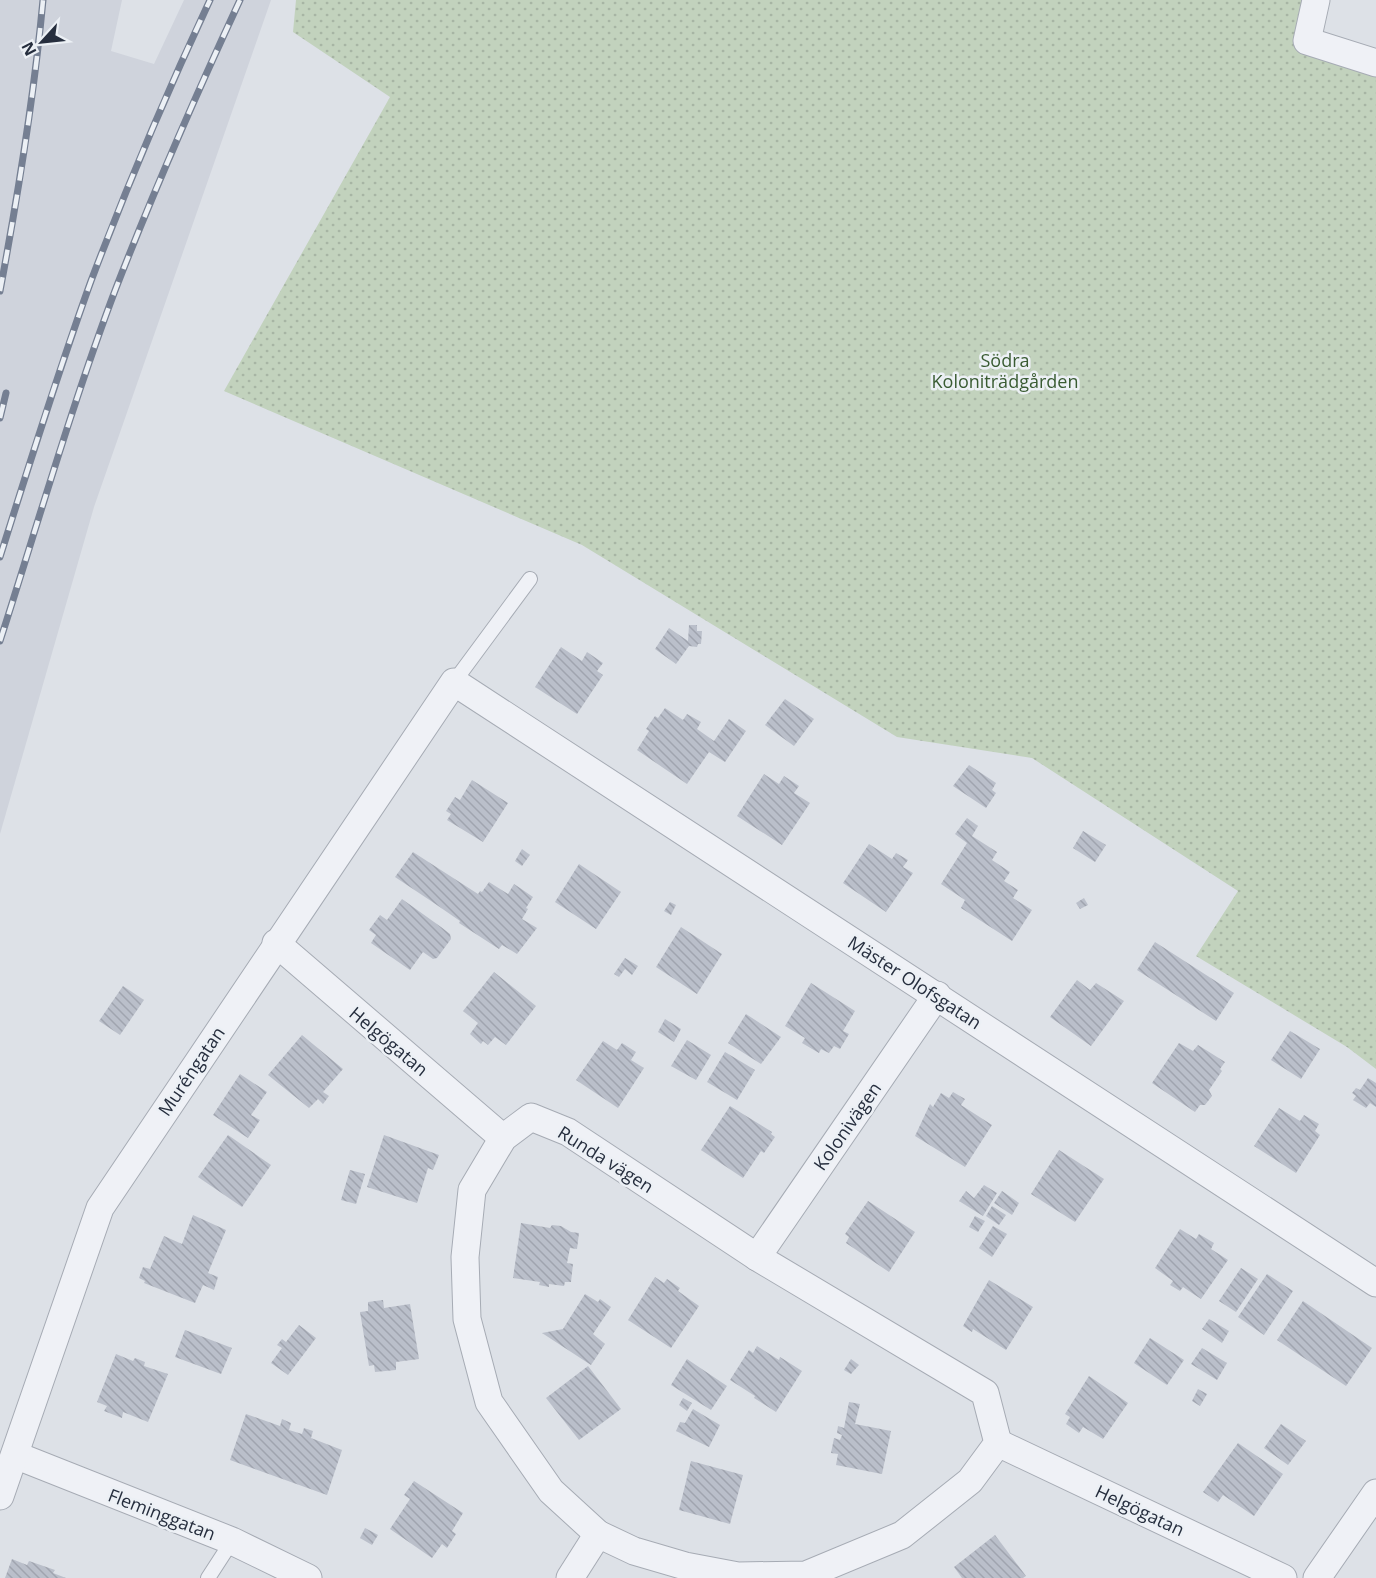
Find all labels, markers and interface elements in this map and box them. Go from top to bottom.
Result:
north arrow [12,12,72,72]
text: N [16,38,41,60]
park label: Södra Koloniträdgården [932,348,1078,393]
street label: Mäster Olofsgatan [844,930,986,1034]
street label: Helgögatan [345,1001,433,1081]
street label: Muréngatan [152,1022,230,1120]
street label: Kolonivägen [808,1077,886,1175]
street label: Runda vägen [554,1120,658,1198]
street label: Helgögatan [1092,1479,1188,1541]
street label: Fleminggatan [105,1483,219,1545]

